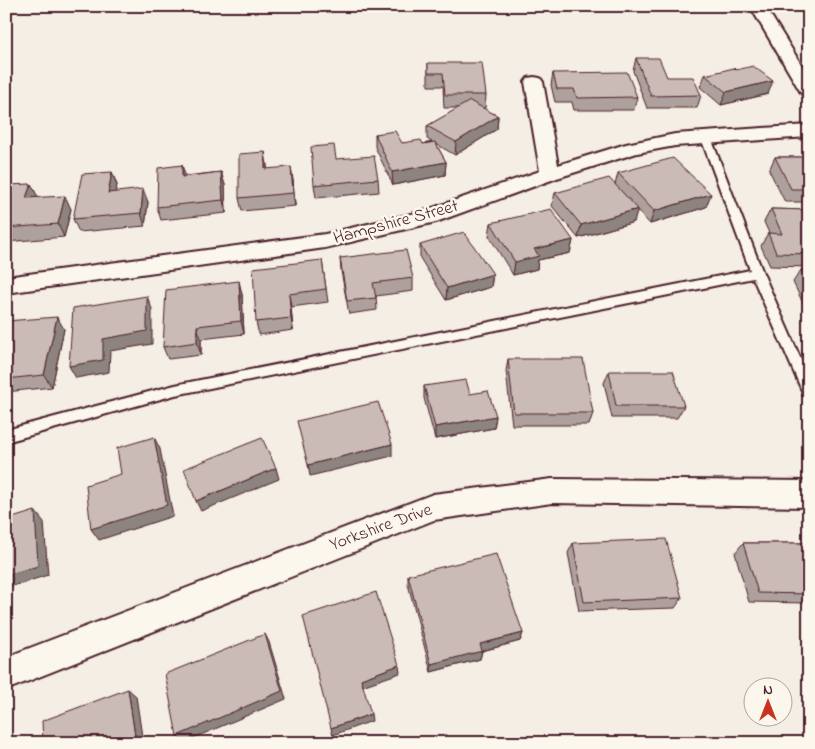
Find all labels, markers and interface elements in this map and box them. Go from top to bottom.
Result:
street label: Hampshire Street [331,194,461,252]
street label: Yorkshire Drive [326,497,437,559]
north arrow [742,676,792,726]
text: N [763,680,773,701]

